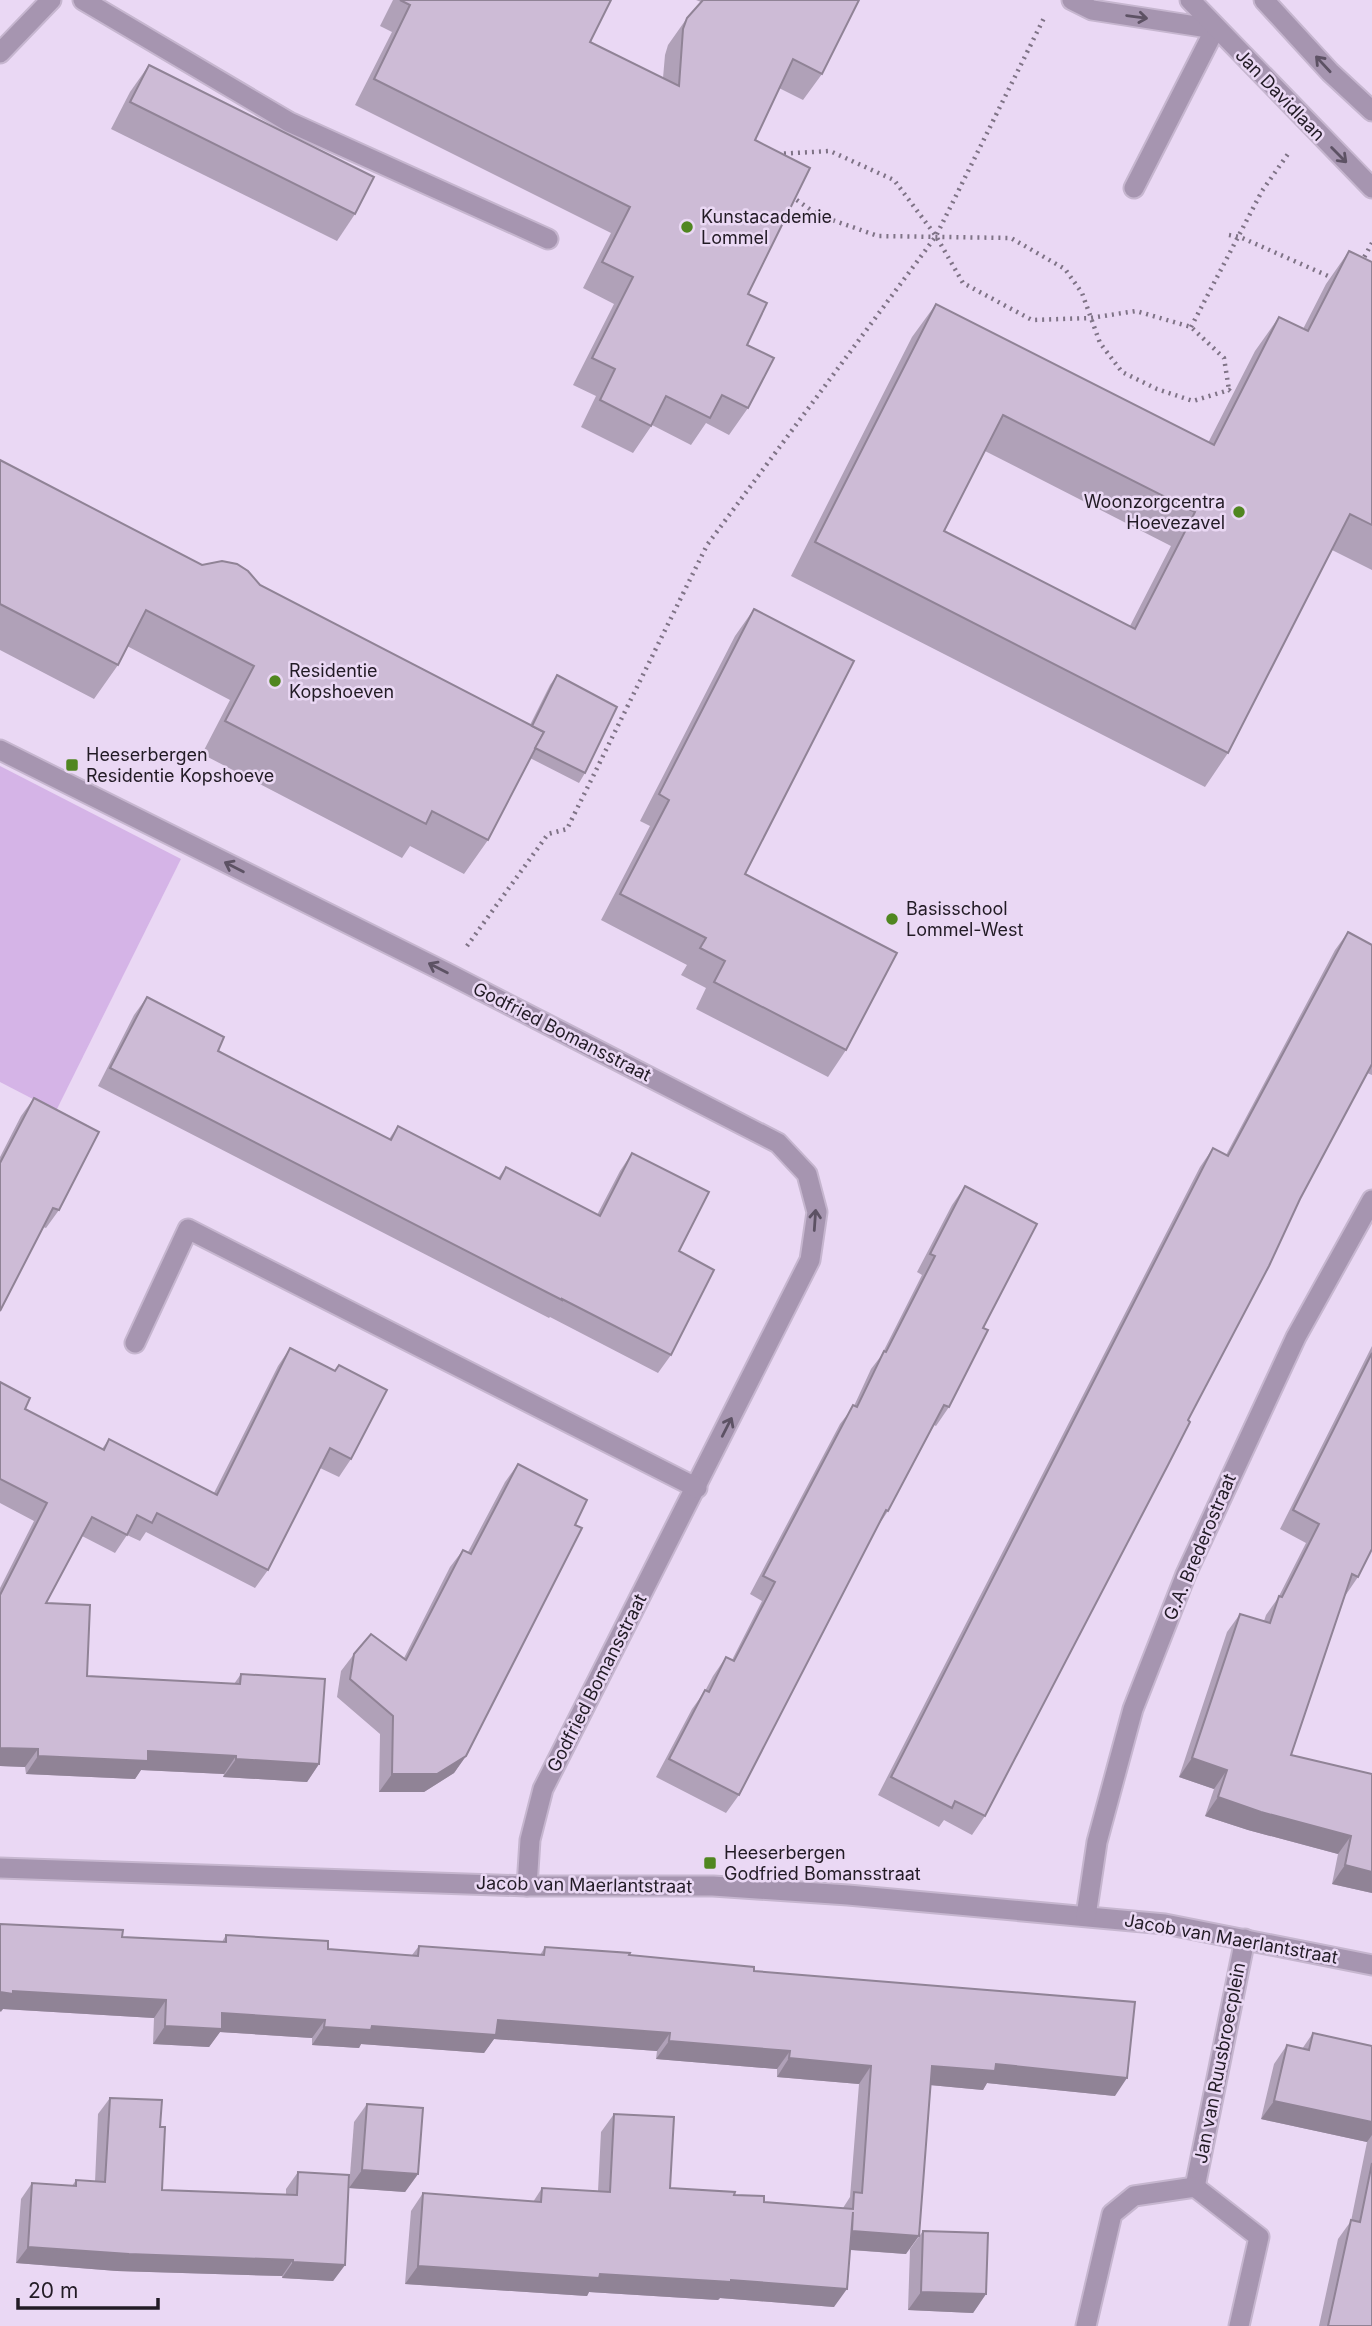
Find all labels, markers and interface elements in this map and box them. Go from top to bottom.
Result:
one-way arrow [1125,11,1148,24]
street label: Jan Davidlaan [1231,44,1329,145]
one-way arrow [1314,56,1331,73]
one-way arrow [1330,147,1347,164]
place label: Kunstacademie Lommel [701,206,832,248]
marker: Kunstacademie Lommel [679,219,695,235]
place label: Woonzorgcentra Hoevezavel [1084,491,1225,533]
marker: Woonzorgcentra Hoevezavel [1231,504,1247,520]
place label: Residentie Kopshoeven [289,660,394,702]
marker: Residentie Kopshoeven [267,673,283,689]
place label: Heeserbergen Residentie Kopshoeve [86,744,274,786]
marker: Heeserbergen Residentie Kopshoeve [64,757,80,773]
one-way arrow [224,859,245,873]
place label: Basisschool Lommel-West [906,898,1024,940]
marker: Basisschool Lommel-West [884,911,900,927]
one-way arrow [428,961,448,975]
street label: Godfried Bomansstraat [470,978,655,1086]
one-way arrow [809,1209,822,1232]
one-way arrow [721,1417,735,1438]
street label: G.A. Brederostraat [1159,1470,1240,1623]
street label: Godfried Bomansstraat [543,1590,651,1775]
place label: Heeserbergen Godfried Bomansstraat [724,1842,921,1884]
marker: Heeserbergen Godfried Bomansstraat [702,1855,718,1871]
street label: Jacob van Maerlantstraat [476,1872,692,1897]
street label: Jacob van Maerlantstraat [1123,1909,1340,1968]
street label: Jan van Ruusbroecplein [1190,1961,1249,2165]
scale bar [18,2266,158,2310]
text: 20 m [28,2278,78,2303]

